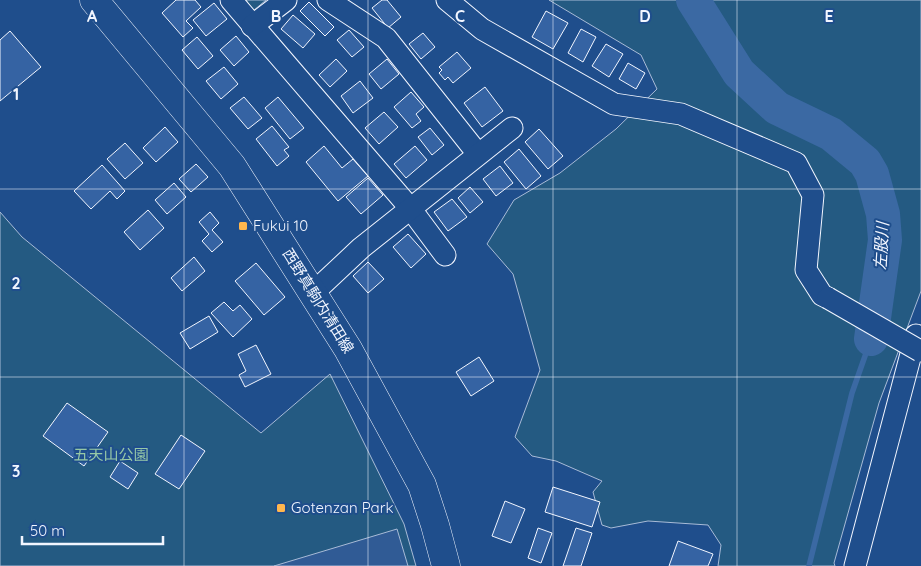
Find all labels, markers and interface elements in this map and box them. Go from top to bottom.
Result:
text: A [87,6,98,26]
text: B [271,6,281,26]
text: C [455,6,465,26]
text: D [639,6,651,26]
text: E [824,6,834,26]
text: 1 [13,84,19,104]
place label: Fukui 10 [253,216,308,235]
marker: Fukui 10 [237,220,249,232]
water label: 左股川 [870,220,892,270]
street label: 西野真駒内清田線 [279,245,358,357]
text: 2 [11,273,21,293]
park label: 五天山公園 [73,445,149,464]
text: 3 [12,461,20,481]
place label: Gotenzan Park [291,498,393,517]
marker: Gotenzan Park [275,502,287,514]
scale bar [22,514,164,546]
text: 50 m [30,521,65,540]

